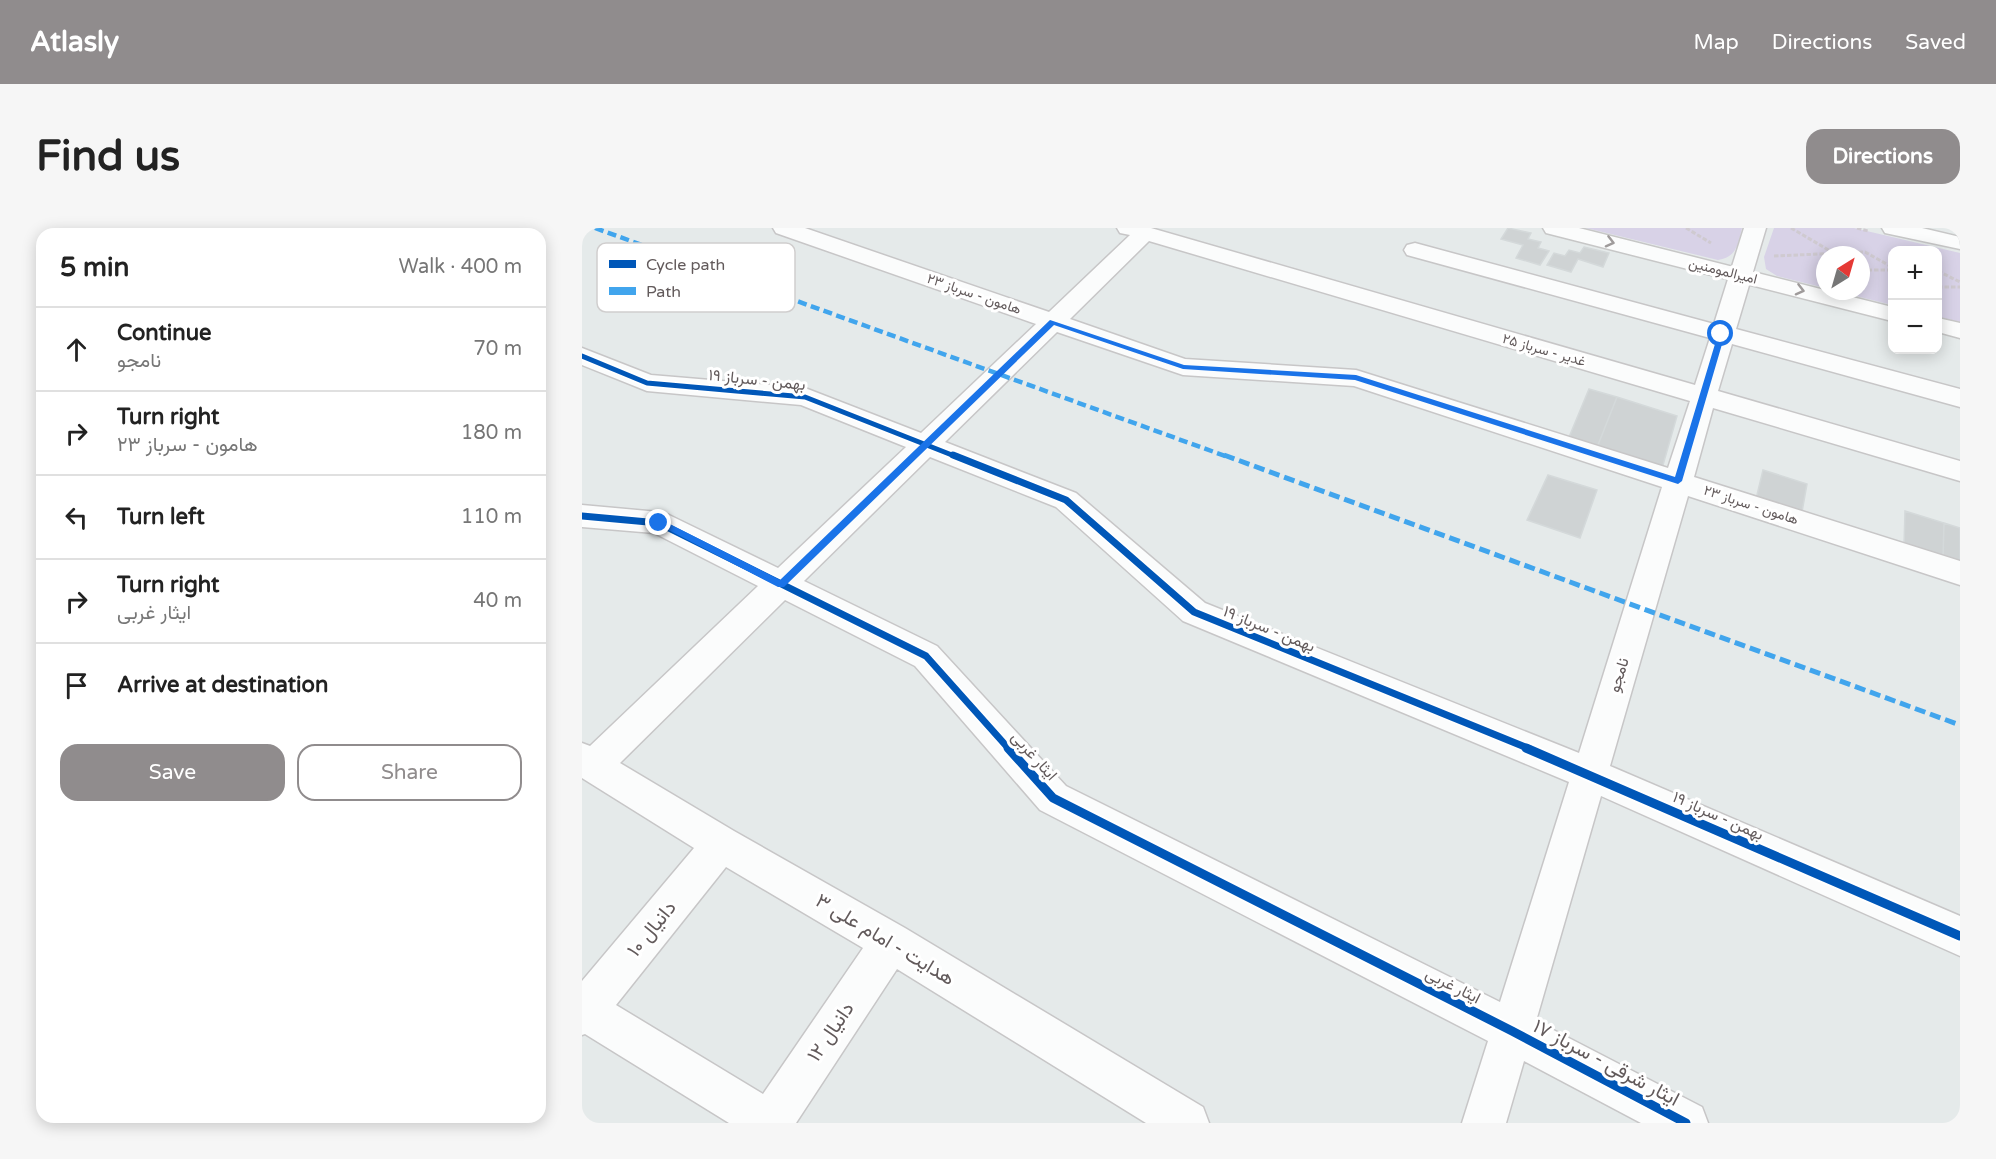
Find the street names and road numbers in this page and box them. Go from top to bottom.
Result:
street label: امیرالمومنین [1687,254,1759,288]
street label: هامون - سرباز ۲۳ [925,270,1024,318]
street label: غدیر - سرباز ۲۵ [1500,330,1588,370]
street label: بهمن - سرباز ۱۹ [707,365,807,395]
street label: هامون - سرباز ۲۳ [1702,482,1801,528]
street label: بهمن - سرباز ۱۹ [1220,601,1318,657]
street label: نامجو [1604,655,1634,695]
street label: ایثار غربی [1007,727,1061,785]
street label: بهمن - سرباز ۱۹ [1669,787,1767,845]
street label: هدایت - امام علی ۳ [811,889,959,991]
street label: دانیال ۱۰ [622,896,682,962]
street label: ایثار غربی [1422,964,1484,1008]
street label: دانیال ۱۲ [802,998,860,1066]
street label: ایثار شرقی - سرباز ۱۷ [1529,1014,1683,1112]

